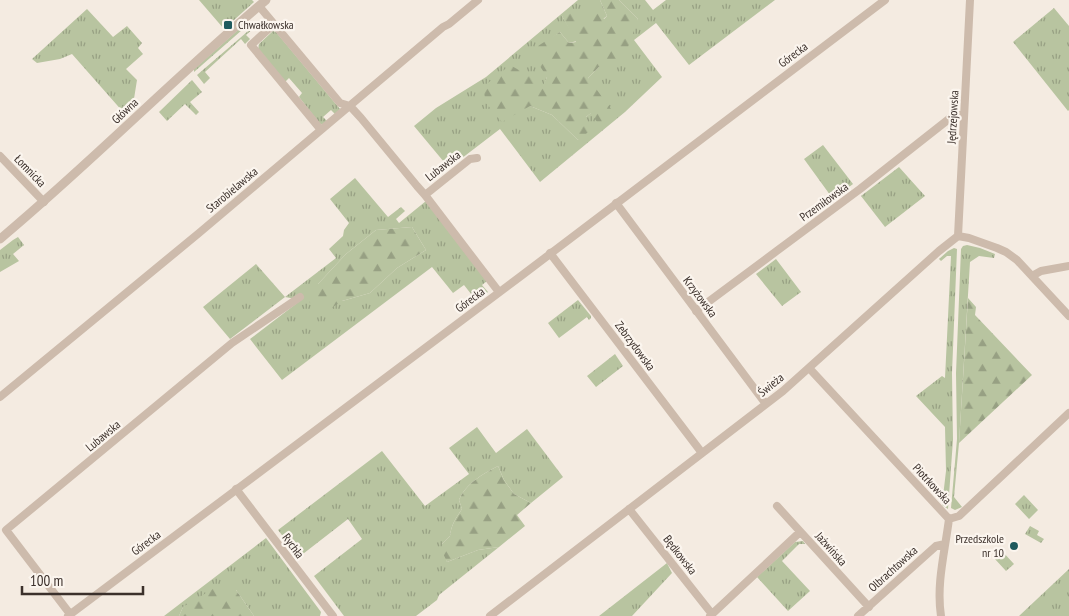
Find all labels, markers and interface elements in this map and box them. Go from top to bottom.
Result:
place label: Chwałkowska [238,17,294,32]
marker: Chwałkowska [222,19,234,31]
street label: Górecka [775,39,811,71]
street label: Jędrzejowska [944,90,961,145]
street label: Główna [108,94,141,127]
street label: Lubawska [422,147,463,184]
street label: Łomnicka [11,151,49,190]
street label: Starobielawska [203,164,261,216]
street label: Przemiłowska [796,179,851,224]
street label: Krzyżowska [680,273,721,320]
street label: Górecka [452,284,488,316]
street label: Zebrzydowska [612,318,659,373]
street label: Świeża [755,370,787,400]
street label: Lubawska [82,417,123,454]
street label: Piotrkowska [910,460,955,507]
street label: Górecka [128,527,164,559]
street label: Jaźwińska [812,528,851,569]
street label: Rychła [279,530,308,561]
place label: Przedszkole nr 10 [955,531,1004,560]
street label: Będkowska [660,532,701,578]
marker: Przedszkole nr 10 [1008,540,1020,552]
street label: Olbrachtowska [865,542,921,595]
scale bar [22,564,144,596]
text: 100 m [30,571,63,590]

